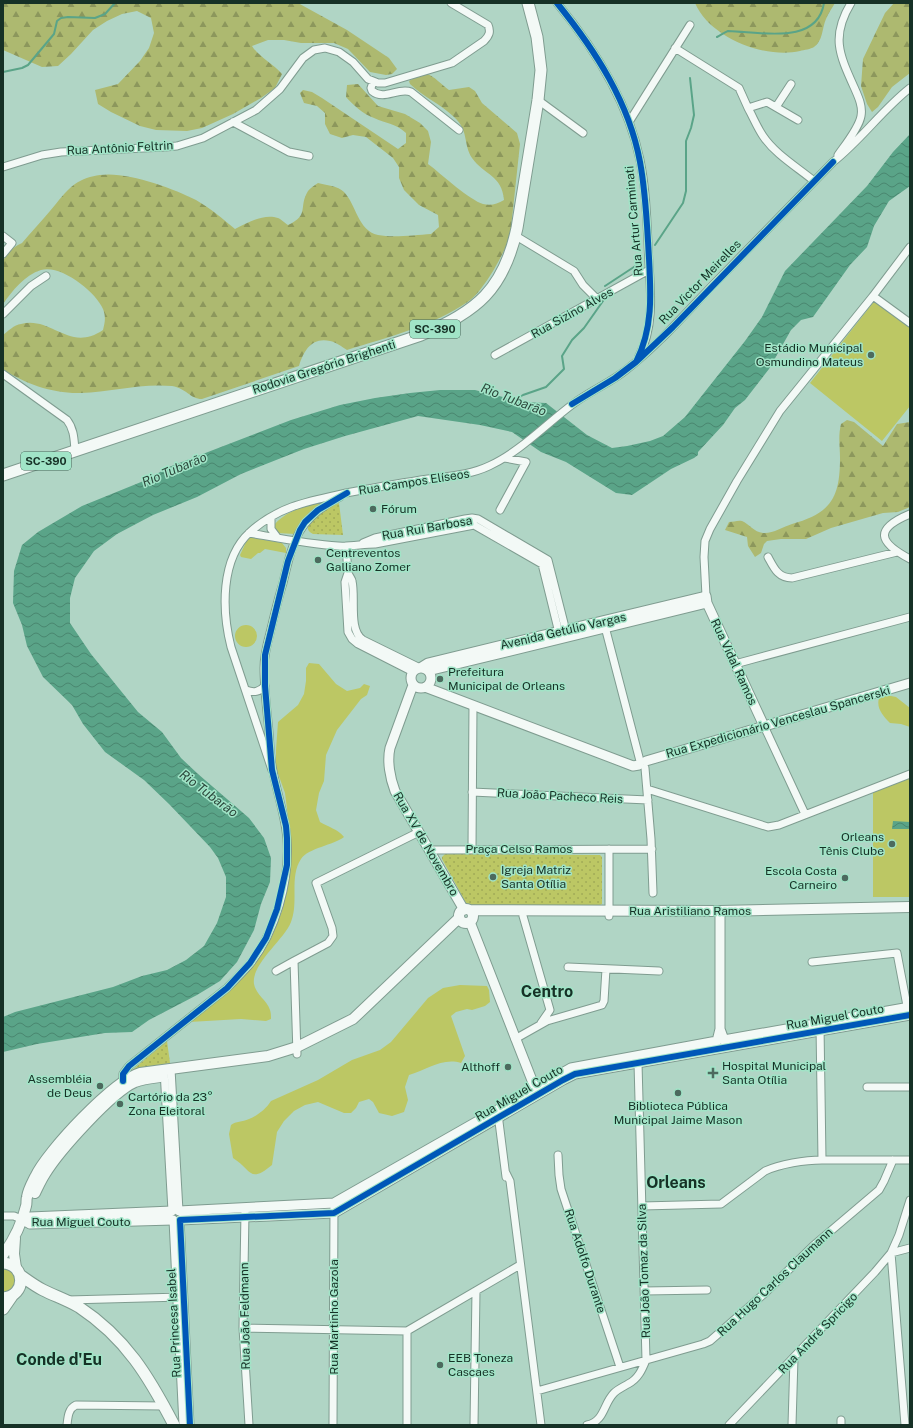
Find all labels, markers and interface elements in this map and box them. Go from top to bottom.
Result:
street label: Rua Antônio Feltrin [66,138,174,158]
street label: Rua Artur Carminati [622,165,646,277]
street label: Rua Victor Meirelles [656,237,744,327]
street label: Rua Sizino Alves [529,285,615,341]
road number: SC-390 [410,320,460,338]
street label: Rodovia Gregório Brighenti [251,337,397,397]
place label: Estádio Municipal Osmundino Mateus [756,341,863,369]
marker: Estádio Municipal Osmundino Mateus [866,350,876,360]
water label: Rio Tubarão [479,380,549,419]
water label: Rio Tubarão [140,449,209,490]
road number: SC-390 [21,452,71,470]
street label: Rua Campos Elíseos [358,466,470,498]
place label: Fórum [381,502,417,516]
marker: Fórum [368,504,378,514]
street label: Rua Rui Barbosa [381,513,473,543]
place label: Centreventos Galliano Zomer [326,546,411,574]
marker: Centreventos Galliano Zomer [313,555,323,565]
street label: Avenida Getúlio Vargas [499,610,627,652]
street label: Rua Vidal Ramos [708,617,760,707]
place label: Prefeitura Municipal de Orleans [448,665,565,693]
marker: Prefeitura Municipal de Orleans [435,674,445,684]
street label: Rua Expedicionário Venceslau Spancerski [664,683,892,761]
water label: Rio Tubarão [177,767,241,820]
street label: Rua João Pacheco Reis [497,786,623,806]
street label: Rua XV de Novembro [391,790,462,899]
place label: Orleans Tênis Clube [819,830,884,858]
marker: Orleans Tênis Clube [887,839,897,849]
street label: Praça Celso Ramos [466,842,572,856]
place label: Igreja Matriz Santa Otília [501,863,571,891]
place label: Escola Costa Carneiro [765,864,837,892]
marker: Igreja Matriz Santa Otília [488,872,498,882]
marker: Escola Costa Carneiro [840,873,850,883]
street label: Rua Aristiliano Ramos [629,904,751,918]
district label: Centro [521,982,573,1001]
street label: Rua Miguel Couto [785,1001,885,1032]
place label: Hospital Municipal Santa Otília [722,1059,827,1087]
place label: Althoff [461,1060,500,1074]
street label: Rua Miguel Couto [473,1062,566,1124]
marker: Althoff [503,1062,513,1072]
marker: Hospital Municipal Santa Otília [707,1067,719,1079]
place label: Assembléia de Deus [27,1072,92,1100]
marker: Assembléia de Deus [95,1081,105,1091]
marker: Biblioteca Pública Municipal Jaime Mason [673,1088,683,1098]
place label: Cartório da 23° Zona Eleitoral [128,1090,213,1118]
marker: Cartório da 23° Zona Eleitoral [115,1099,125,1109]
place label: Biblioteca Pública Municipal Jaime Mason [614,1099,742,1127]
district label: Orleans [646,1173,706,1192]
street label: Rua João Tomaz da Silva [635,1204,653,1338]
street label: Rua Adolfo Durante [562,1207,609,1315]
street label: Rua Miguel Couto [32,1215,131,1229]
street label: Rua Hugo Carlos Claumann [714,1225,836,1339]
street label: Rua Martinho Gazola [327,1259,341,1375]
street label: Rua João Feldmann [237,1262,253,1370]
street label: Rua Princesa Isabel [164,1268,184,1378]
street label: Rua André Spricigo [776,1289,861,1377]
district label: Conde d'Eu [16,1350,102,1369]
place label: EEB Toneza Cascaes [448,1351,513,1379]
marker: EEB Toneza Cascaes [435,1360,445,1370]

